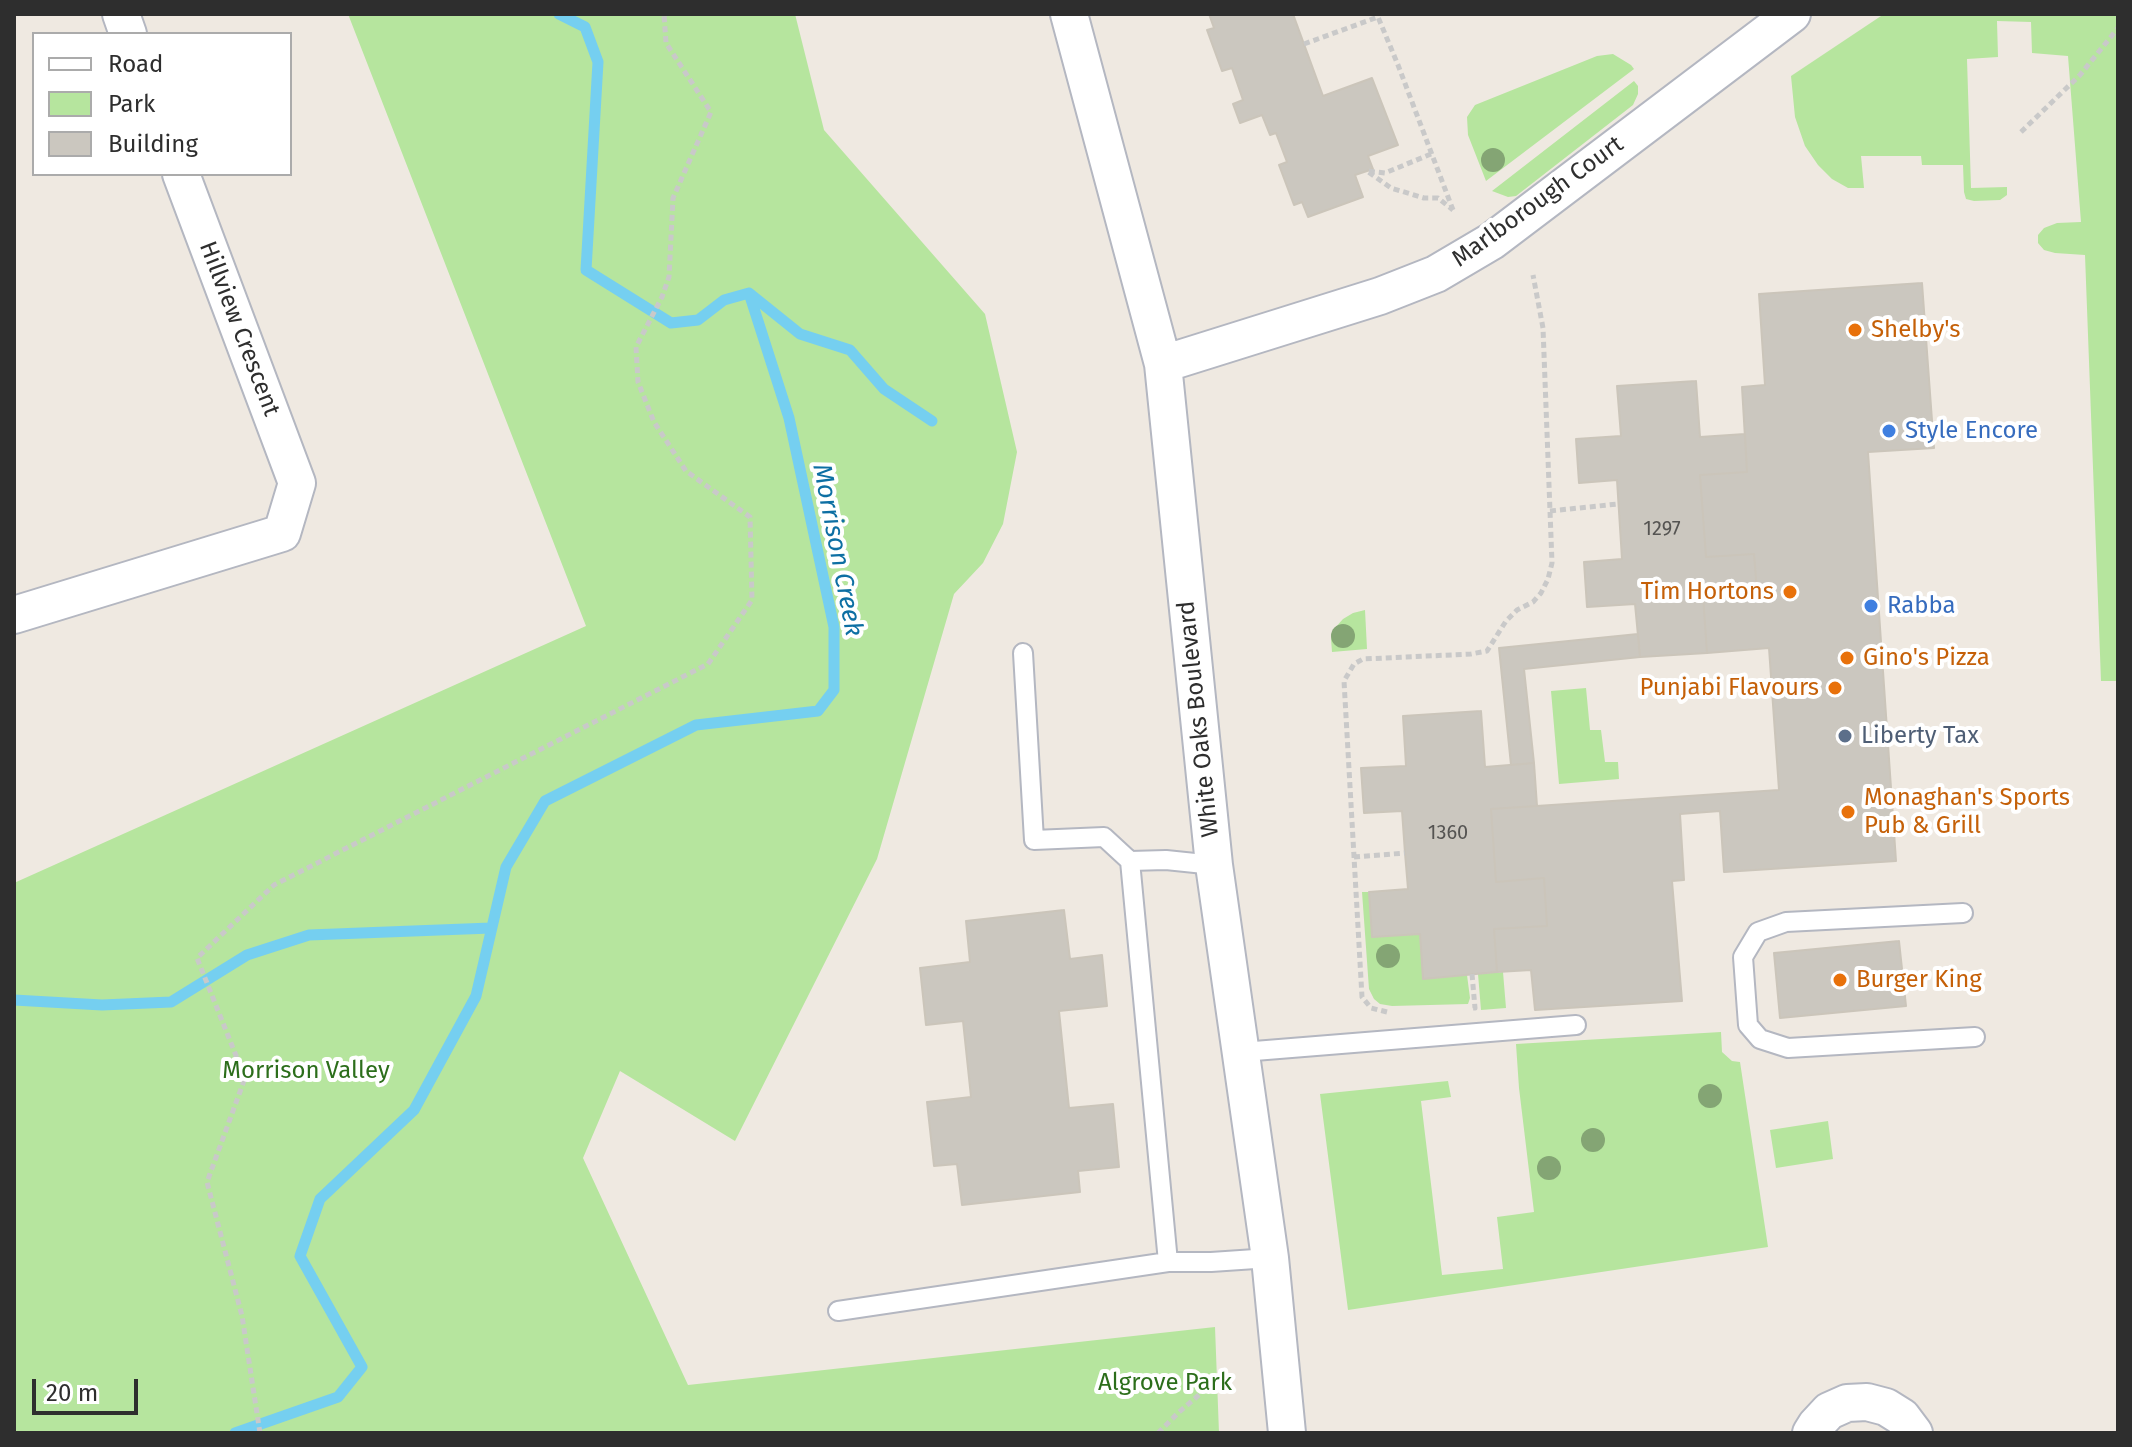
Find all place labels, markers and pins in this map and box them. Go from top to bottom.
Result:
place label: Shelby's [1871,316,1960,344]
marker: Shelby's [1846,321,1864,339]
place label: Style Encore [1905,417,2038,445]
marker: Style Encore [1880,422,1898,440]
place label: Tim Hortons [1641,578,1774,606]
marker: Tim Hortons [1781,583,1799,601]
place label: Rabba [1887,592,1956,620]
marker: Rabba [1862,597,1880,615]
place label: Gino's Pizza [1863,644,1990,672]
marker: Gino's Pizza [1838,649,1856,667]
place label: Punjabi Flavours [1640,674,1819,702]
marker: Punjabi Flavours [1826,679,1844,697]
place label: Liberty Tax [1861,722,1979,750]
marker: Liberty Tax [1836,727,1854,745]
place label: Monaghan's Sports Pub & Grill [1864,784,2070,840]
marker: Monaghan's Sports Pub & Grill [1839,803,1857,821]
place label: Burger King [1856,966,1982,994]
marker: Burger King [1831,971,1849,989]

